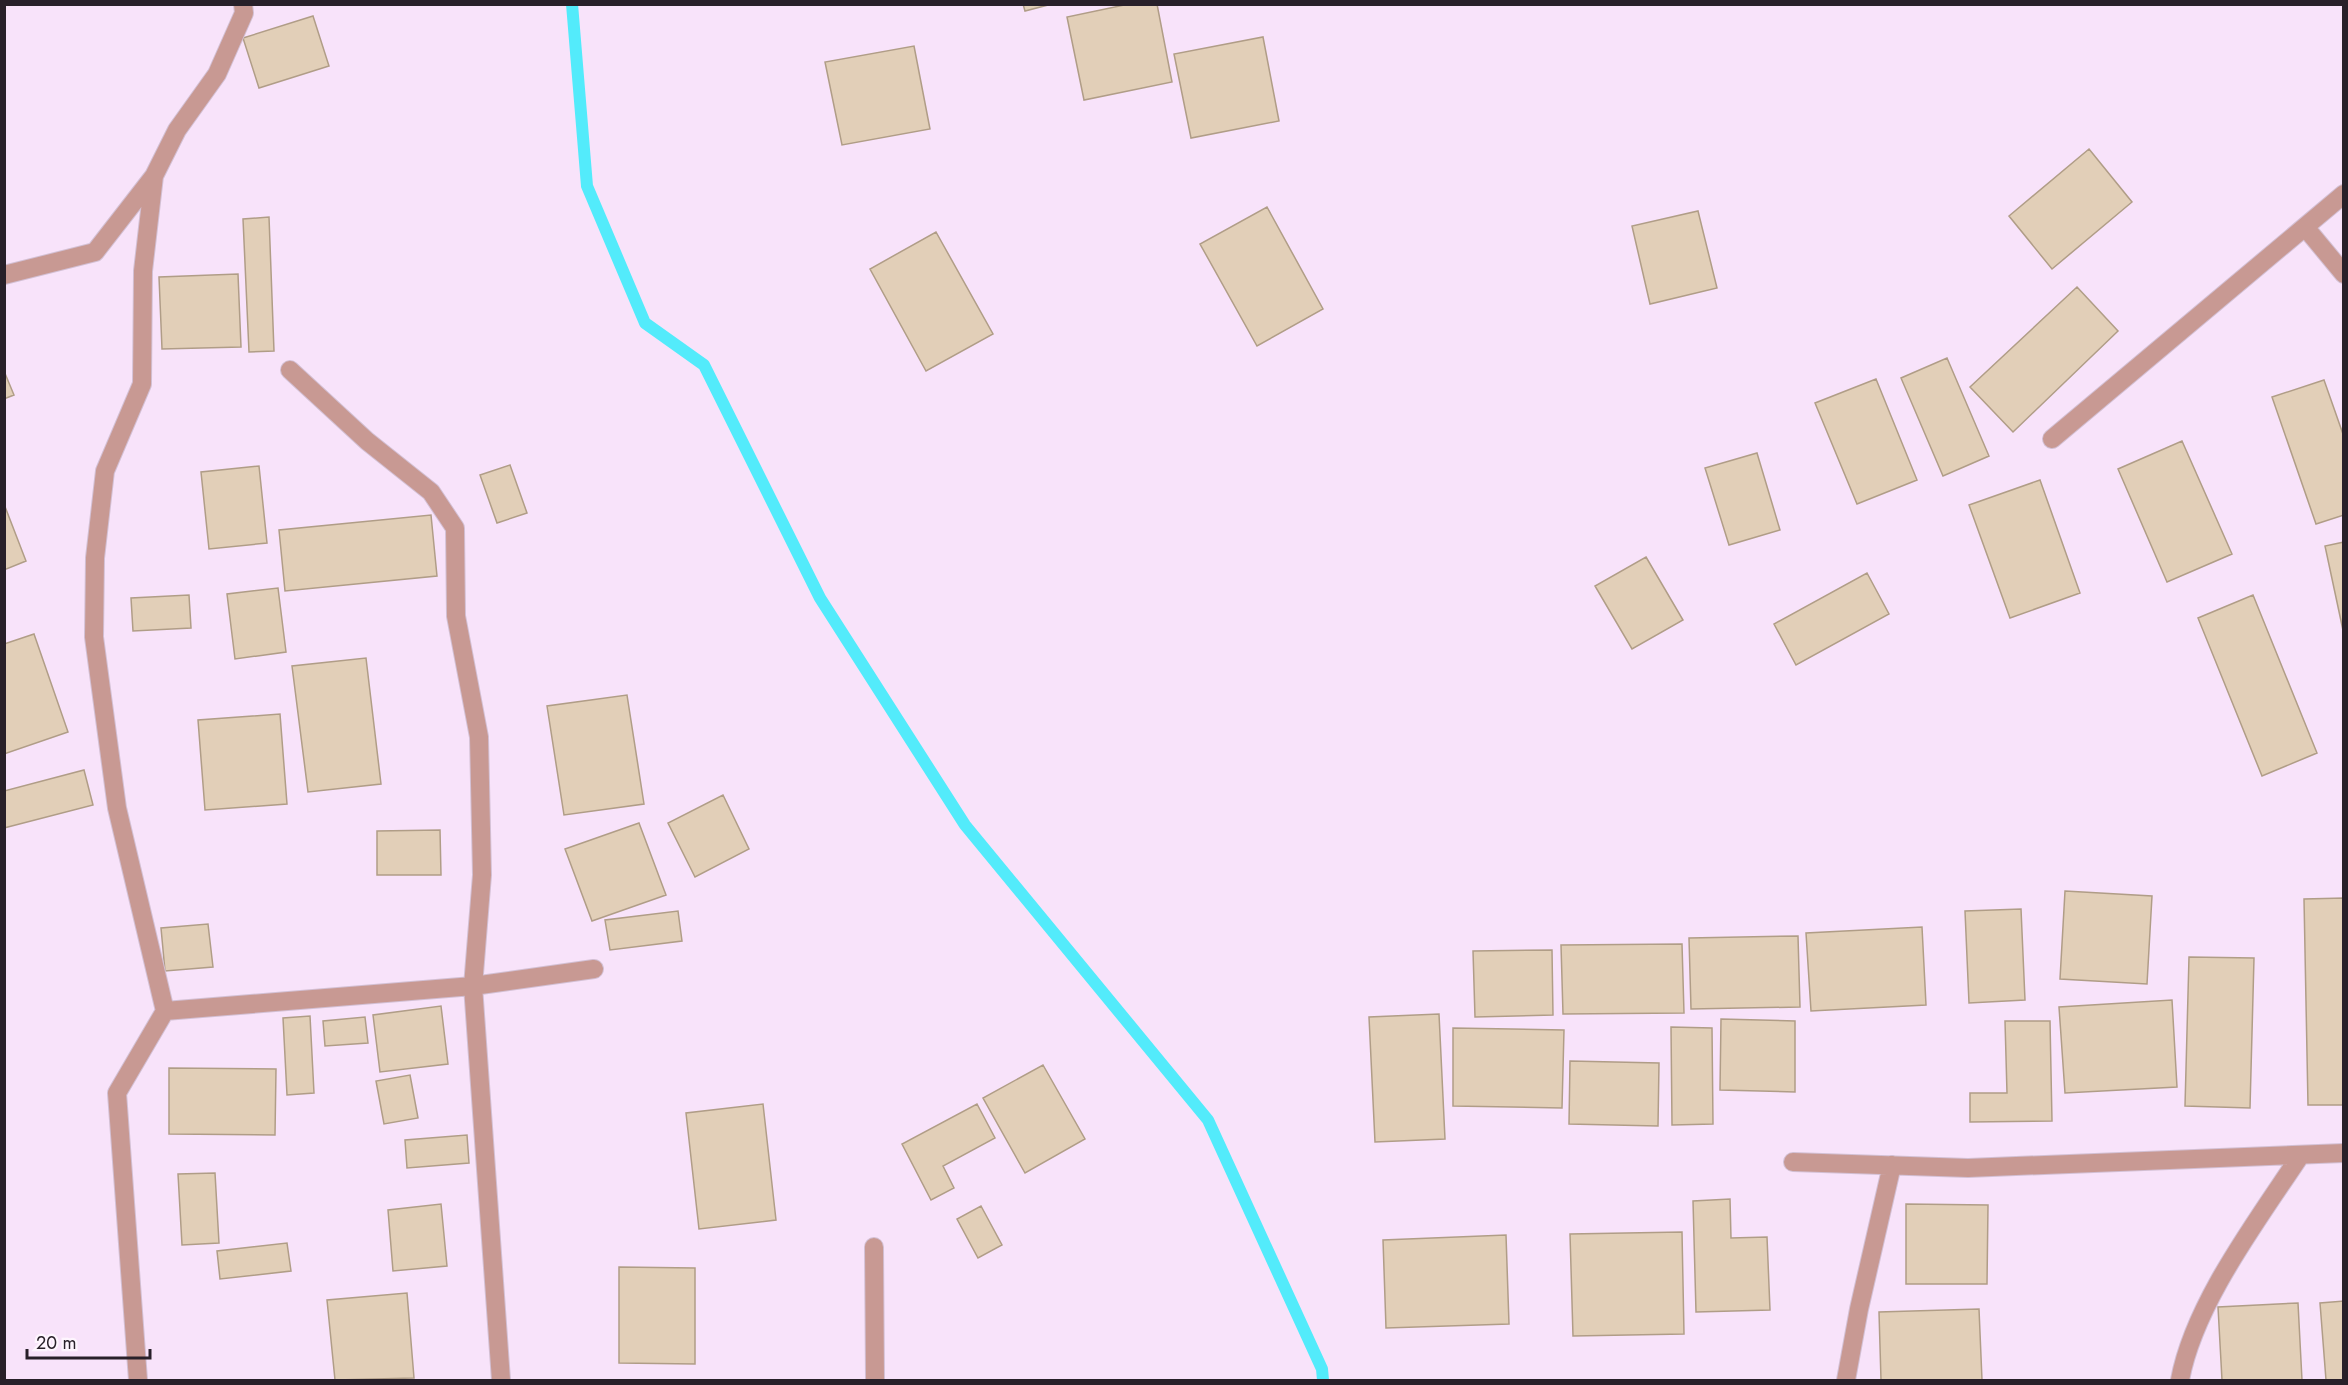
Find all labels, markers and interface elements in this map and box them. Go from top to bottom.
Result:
scale bar [27,1322,150,1360]
text: 20 m [36,1330,76,1356]

